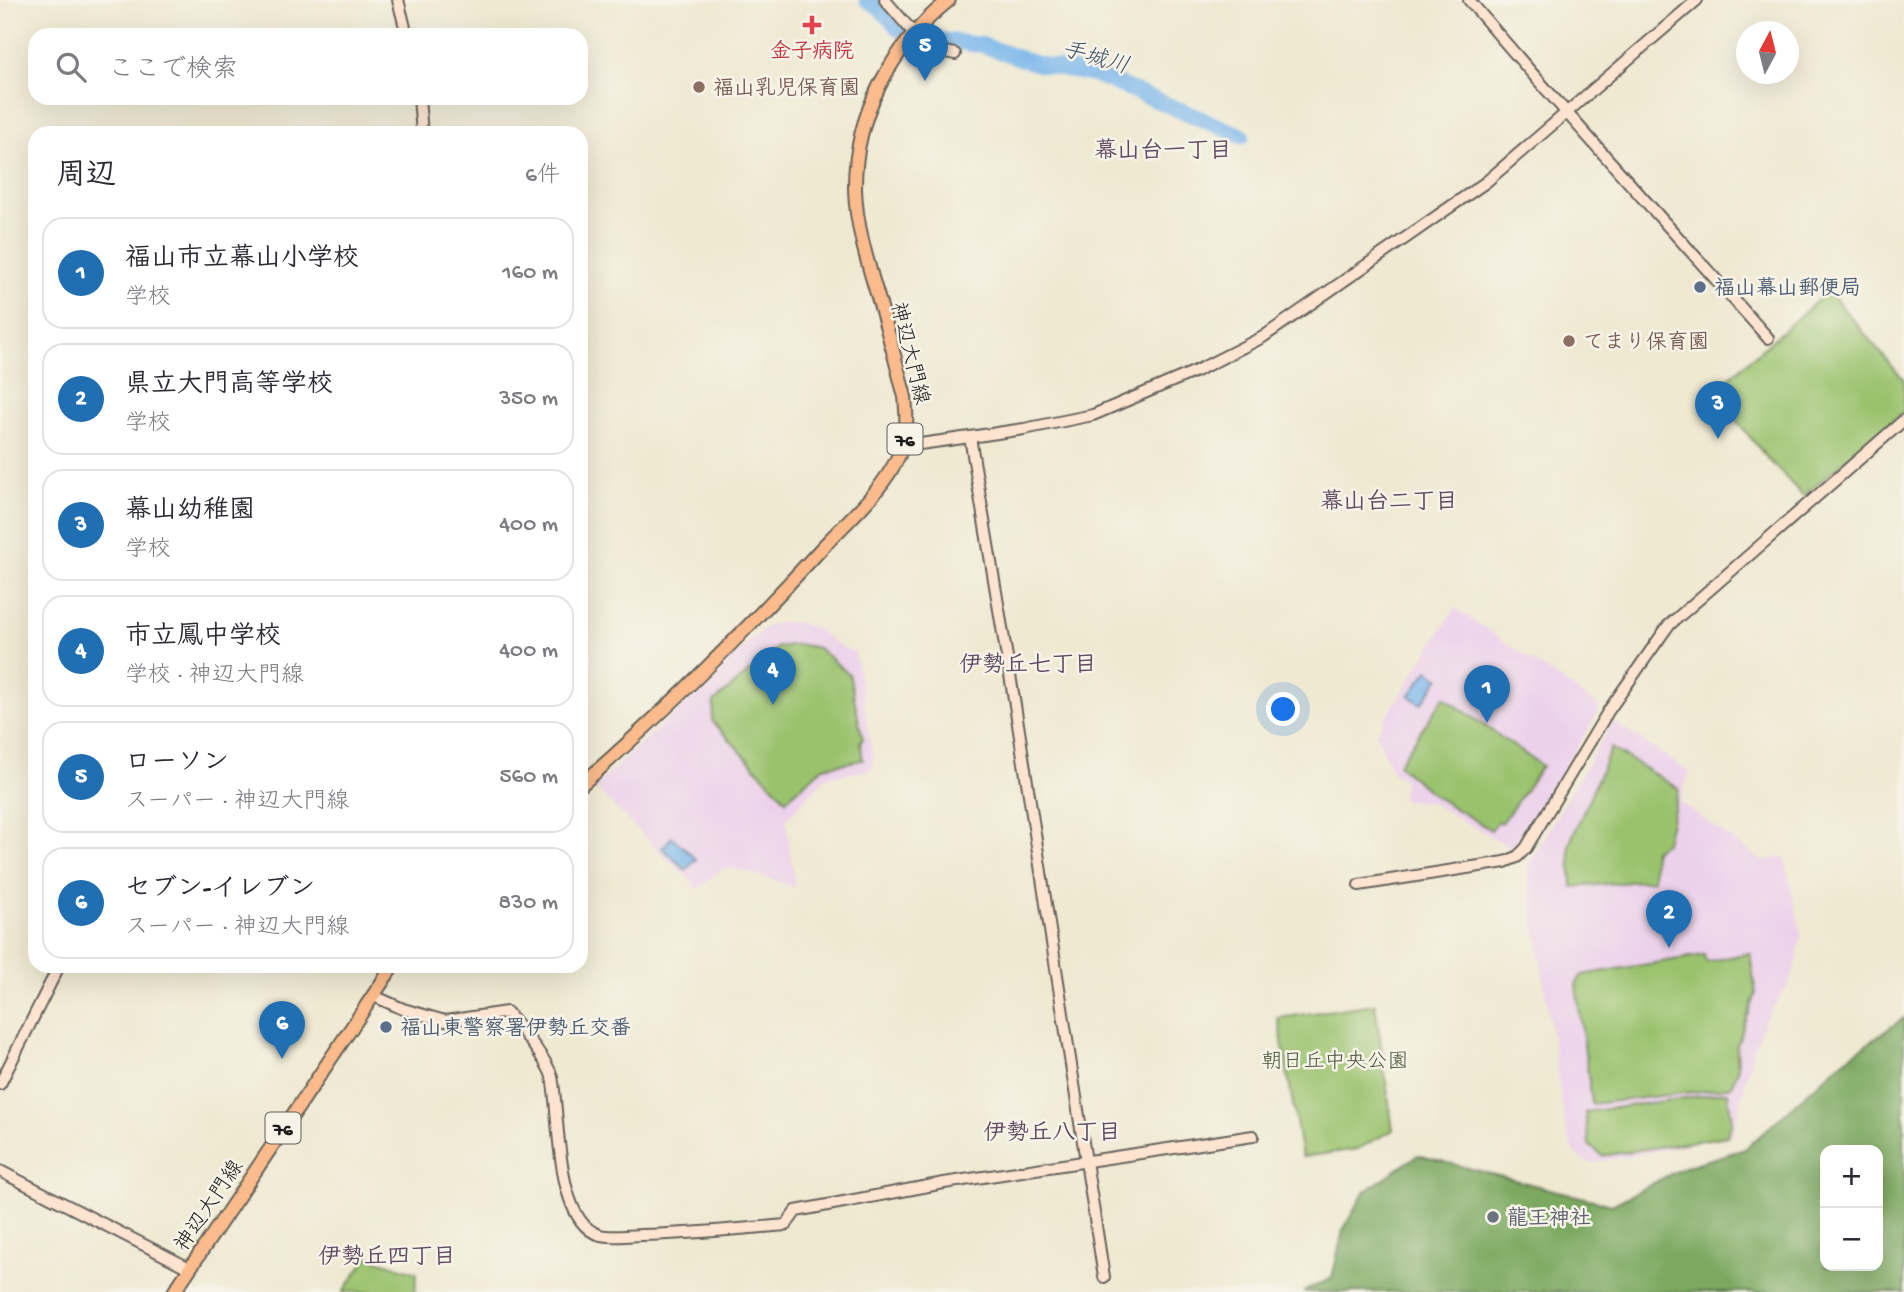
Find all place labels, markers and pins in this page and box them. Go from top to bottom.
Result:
marker: 金子病院 [802,15,822,35]
pin: 5 [902,23,948,81]
place label: 金子病院 [770,39,854,66]
place label: 福山乳児保育園 [713,76,860,103]
marker: 福山乳児保育園 [691,79,707,95]
place label: 福山幕山郵便局 [1714,276,1861,303]
marker: 福山幕山郵便局 [1692,279,1708,295]
place label: てまり保育園 [1583,330,1709,357]
marker: てまり保育園 [1561,333,1577,349]
pin: 3 [1695,381,1741,439]
pin: 4 [750,647,796,705]
pin: 1 [1464,665,1510,723]
pin: 2 [1646,890,1692,948]
pin: 6 [259,1001,305,1059]
place label: 福山東警察署伊勢丘交番 [400,1016,631,1043]
marker: 福山東警察署伊勢丘交番 [378,1019,394,1035]
place label: 龍王神社 [1507,1206,1591,1233]
marker: 龍王神社 [1485,1209,1501,1225]

